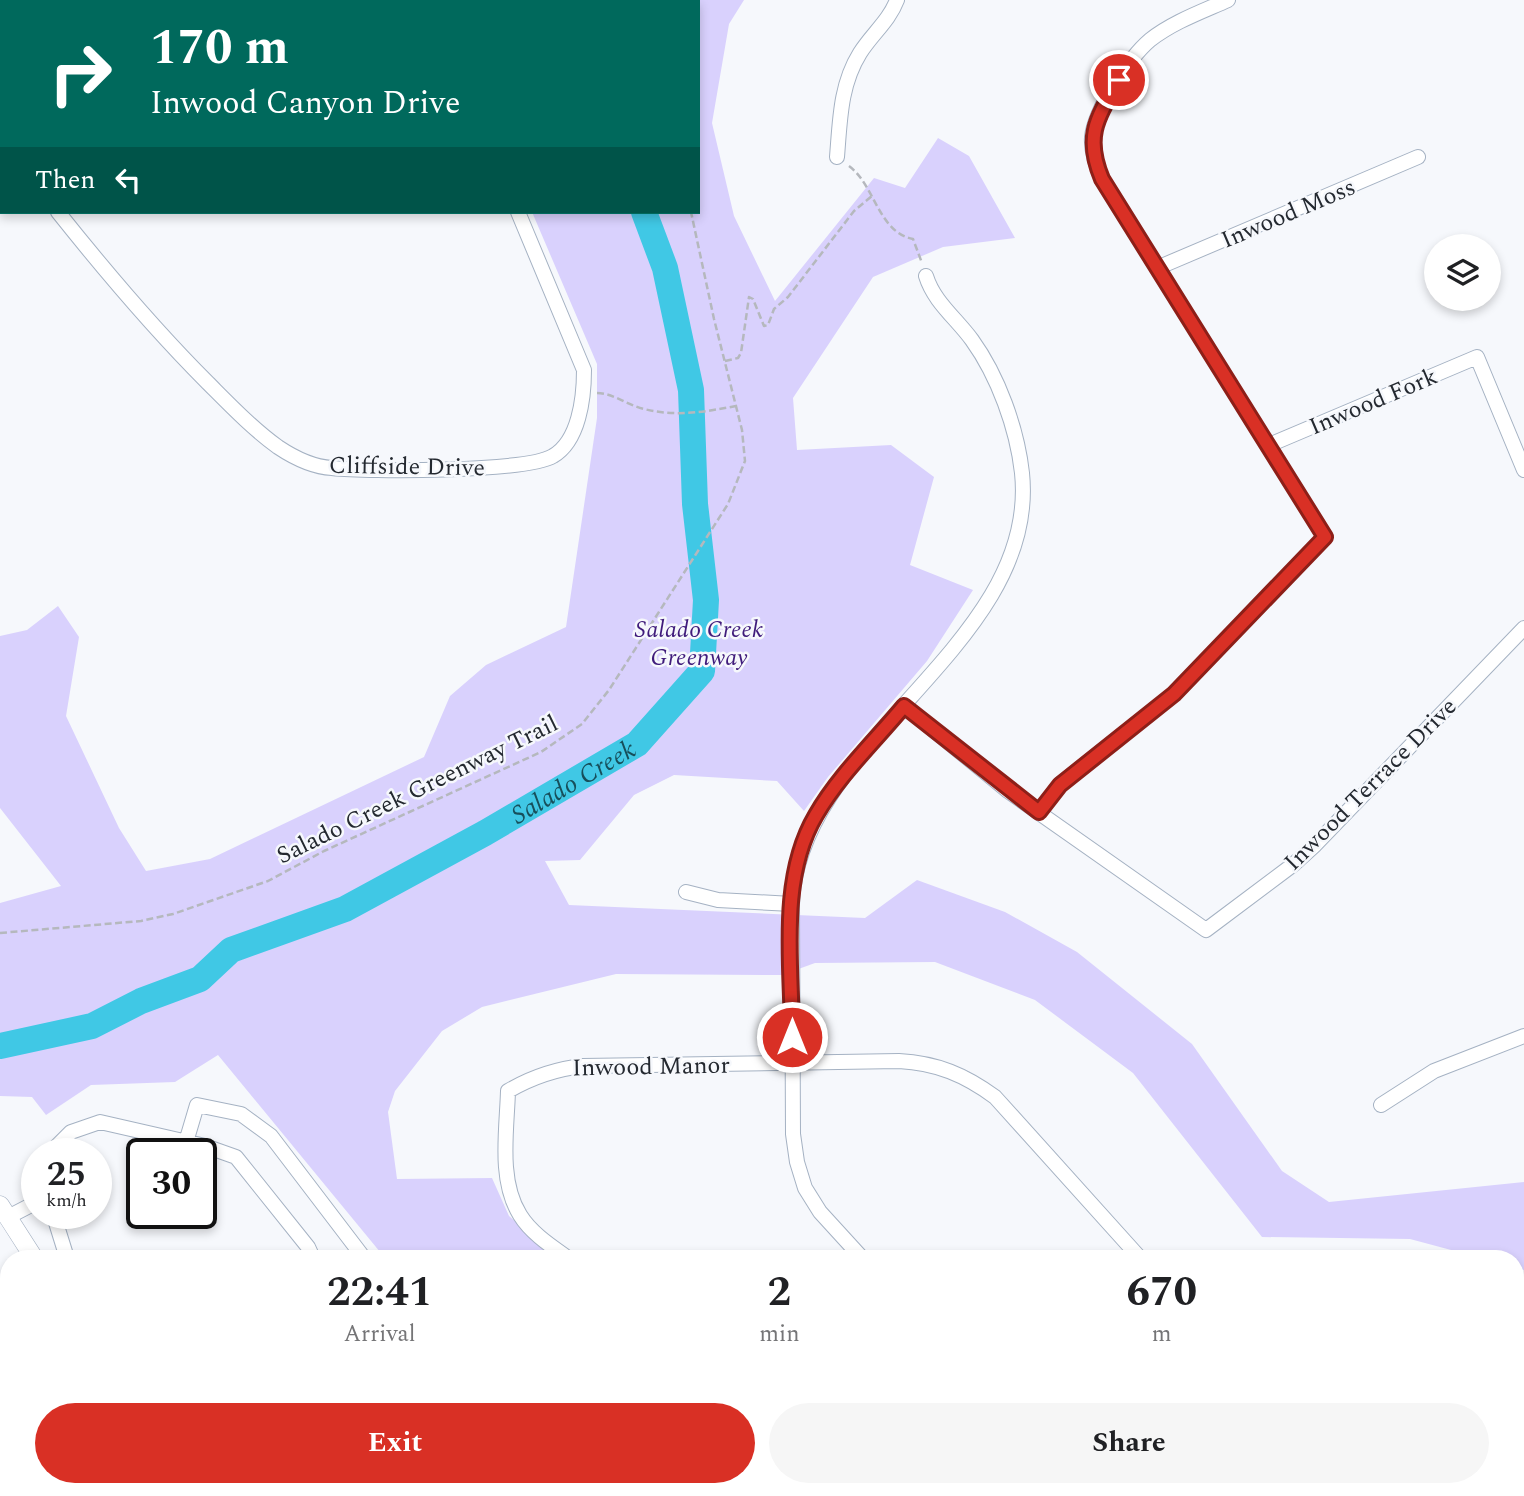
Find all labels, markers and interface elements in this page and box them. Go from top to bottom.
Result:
text: 170 m [150,11,289,86]
icon: right [35,28,126,119]
pin [1089,50,1149,110]
icon: arrive [1100,61,1138,99]
text: Inwood Canyon Drive [150,79,460,128]
text: Then [35,160,95,200]
icon: left [109,161,147,199]
street label: Inwood Moss [1215,169,1361,258]
map controls [1424,234,1501,311]
button: layers [1424,234,1501,311]
street label: Inwood Fork [1303,359,1443,445]
street label: Cliffside Drive [329,448,485,486]
park label: Salado Creek Greenway [635,612,763,676]
street label: Inwood Terrace Drive [1276,690,1466,880]
street label: Salado Creek Greenway Trail [271,706,564,874]
water label: Salado Creek [503,730,644,835]
position arrow [755,1000,829,1074]
street label: Inwood Manor [572,1048,730,1086]
speed limit sign: 30 [126,1138,217,1229]
text: 25 [47,1148,86,1201]
text: km/h [46,1187,87,1214]
text: 22:41 [327,1261,432,1324]
text: 2 [768,1261,791,1324]
text: 670 [1126,1261,1197,1324]
text: Arrival [344,1317,415,1352]
text: min [759,1317,800,1352]
text: m [1152,1317,1172,1352]
button: Exit [35,1403,755,1483]
button: Share [769,1403,1489,1483]

